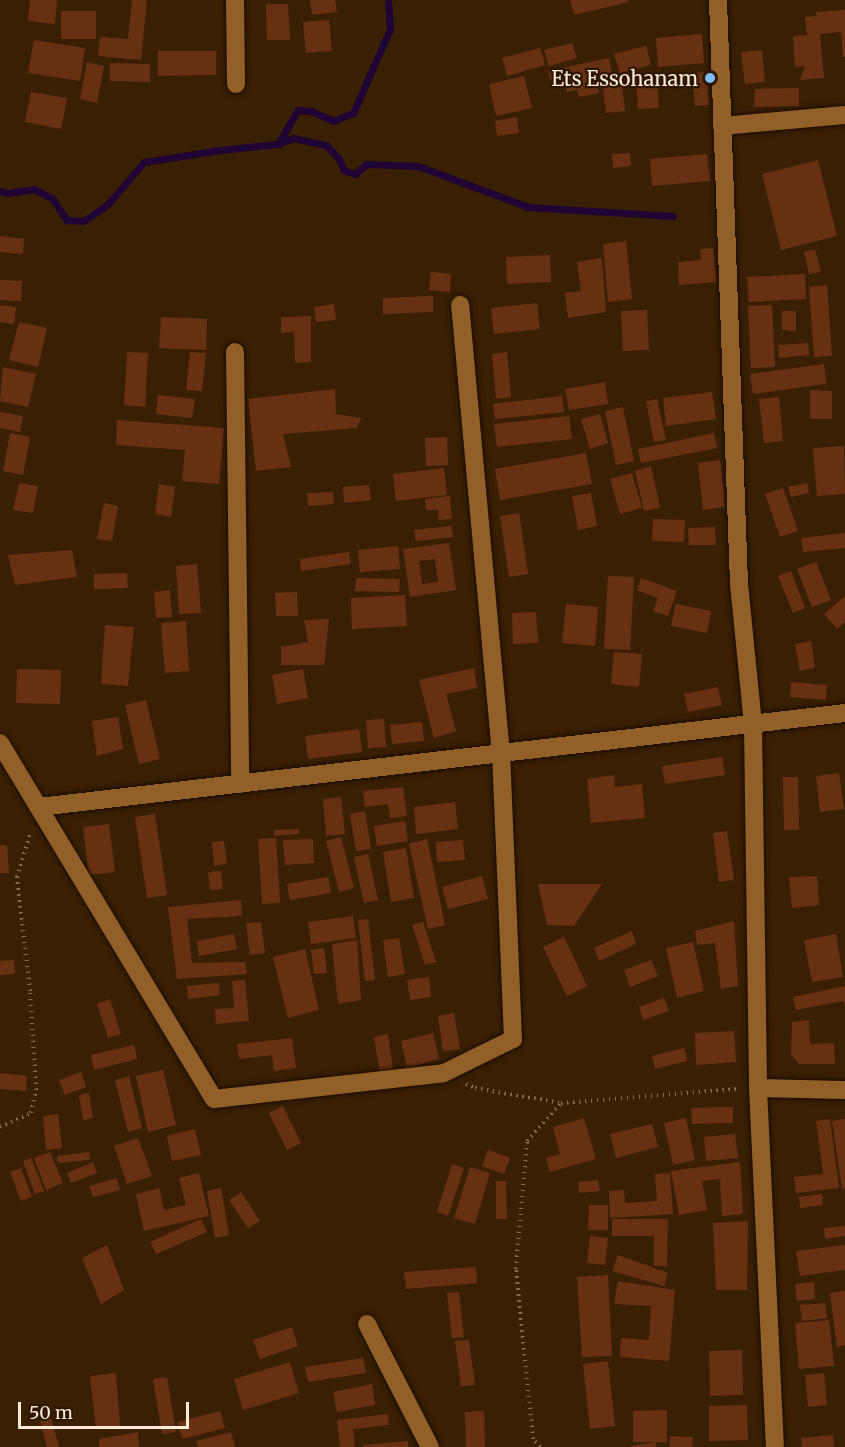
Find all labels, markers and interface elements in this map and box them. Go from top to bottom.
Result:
place label: Ets Essohanam [551,66,698,90]
marker: Ets Essohanam [703,71,717,85]
scale bar [21,1390,192,1428]
text: 50 m [29,1401,73,1424]

